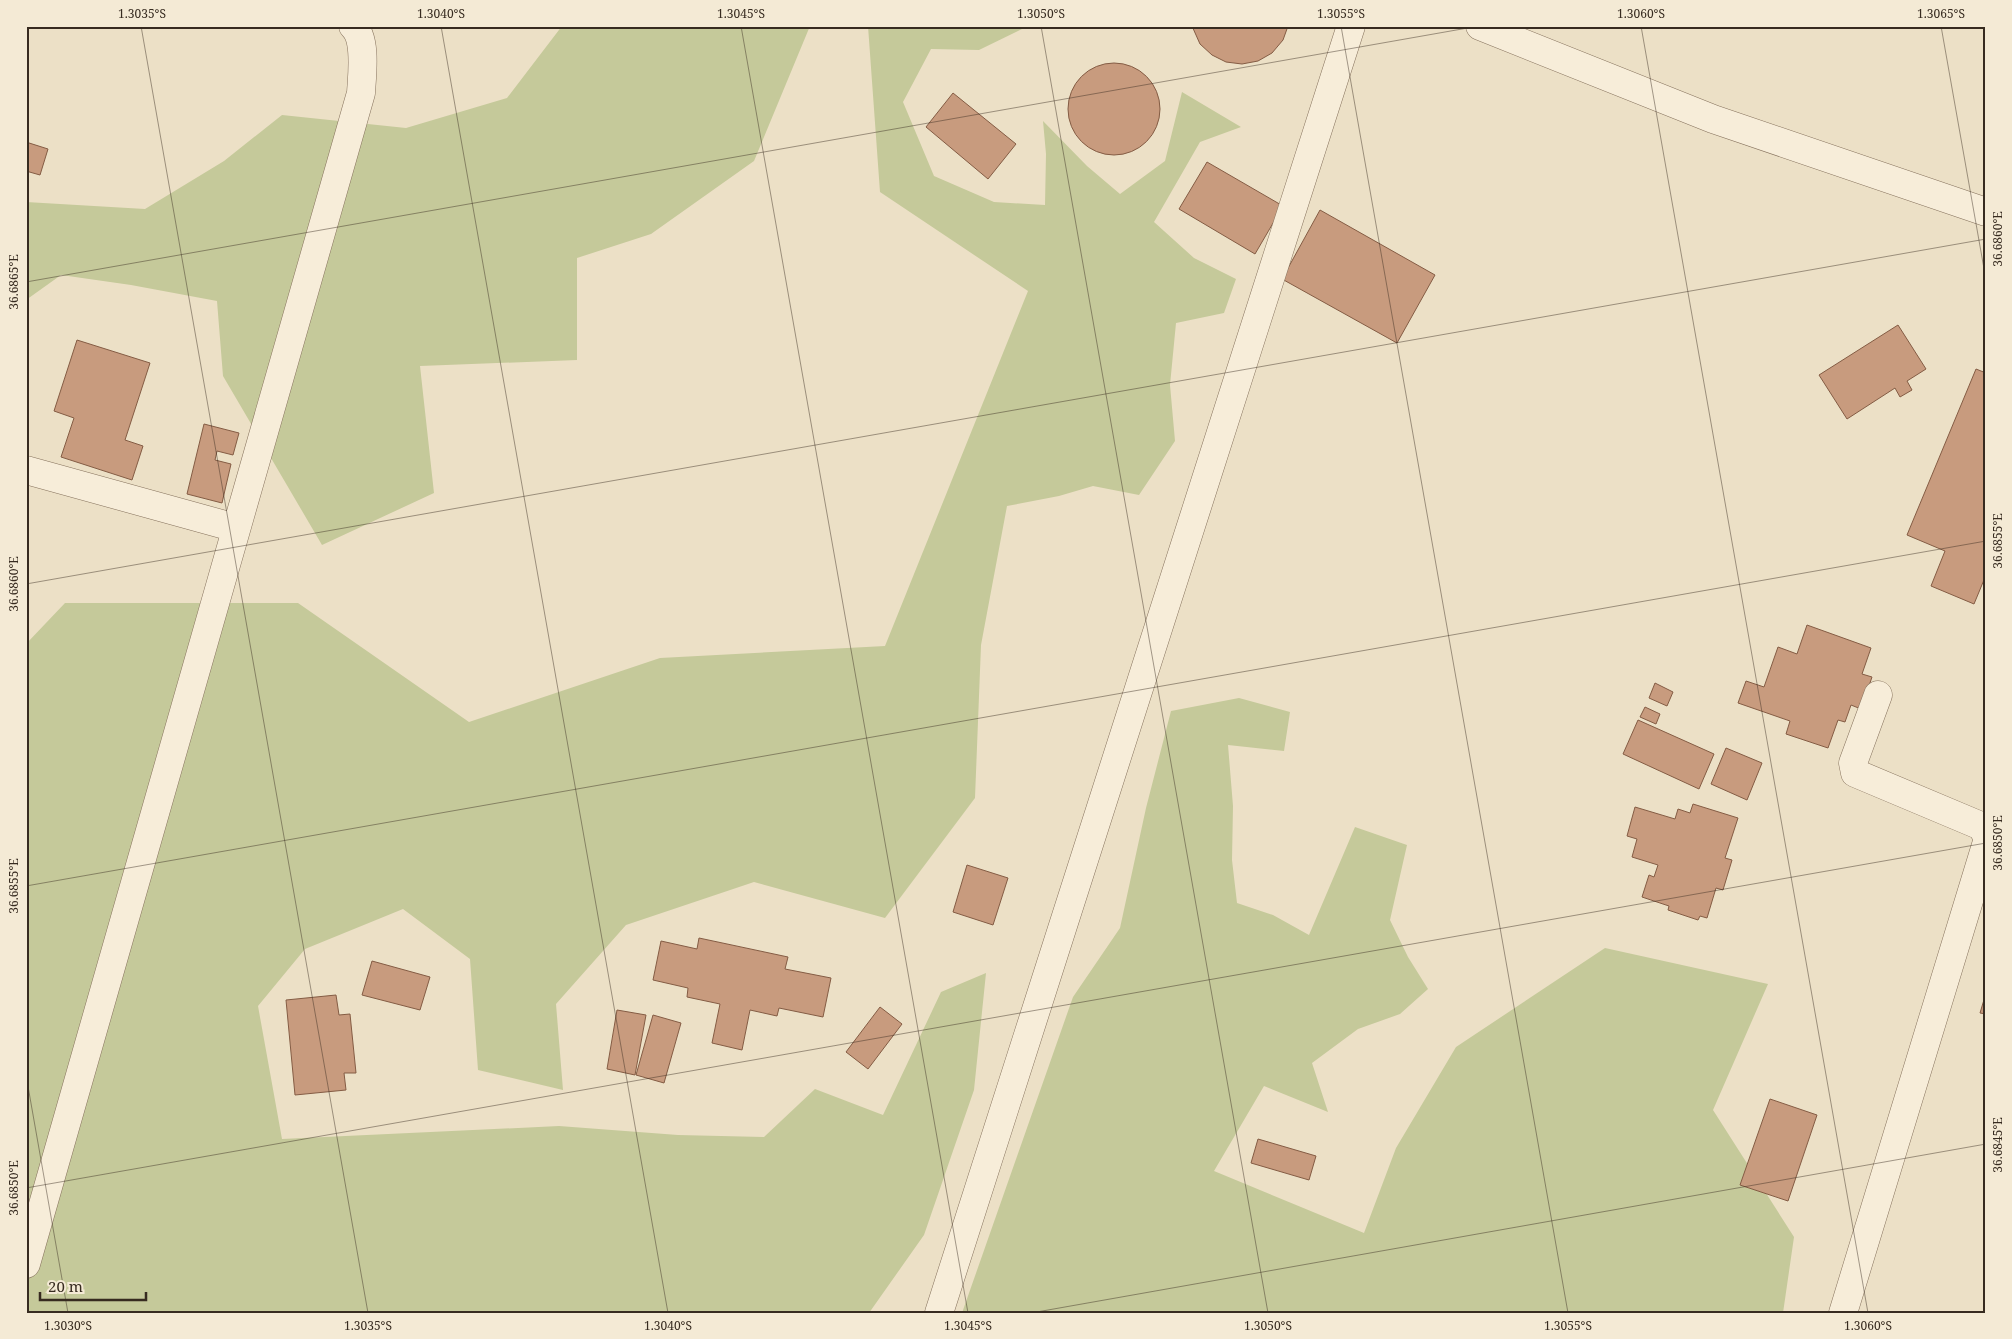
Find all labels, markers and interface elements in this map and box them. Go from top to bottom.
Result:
text: 1.3035°S [118,5,166,22]
text: 1.3040°S [417,5,465,22]
text: 1.3045°S [717,5,765,22]
text: 1.3050°S [1017,5,1065,22]
text: 1.3055°S [1317,5,1365,22]
text: 1.3060°S [1617,5,1665,22]
text: 1.3065°S [1917,5,1965,22]
text: 36.6860°E [1989,211,2006,267]
text: 36.6865°E [5,254,22,310]
text: 36.6855°E [1989,513,2006,569]
text: 36.6860°E [5,556,22,612]
text: 36.6850°E [1989,815,2006,871]
text: 36.6855°E [5,858,22,914]
text: 36.6845°E [1989,1117,2006,1173]
text: 36.6850°E [5,1160,22,1216]
scale bar [40,1269,146,1301]
text: 20 m [48,1276,83,1296]
text: 1.3030°S [44,1317,92,1334]
text: 1.3035°S [344,1317,392,1334]
text: 1.3040°S [644,1317,692,1334]
text: 1.3045°S [944,1317,992,1334]
text: 1.3050°S [1244,1317,1292,1334]
text: 1.3055°S [1544,1317,1592,1334]
text: 1.3060°S [1844,1317,1892,1334]

